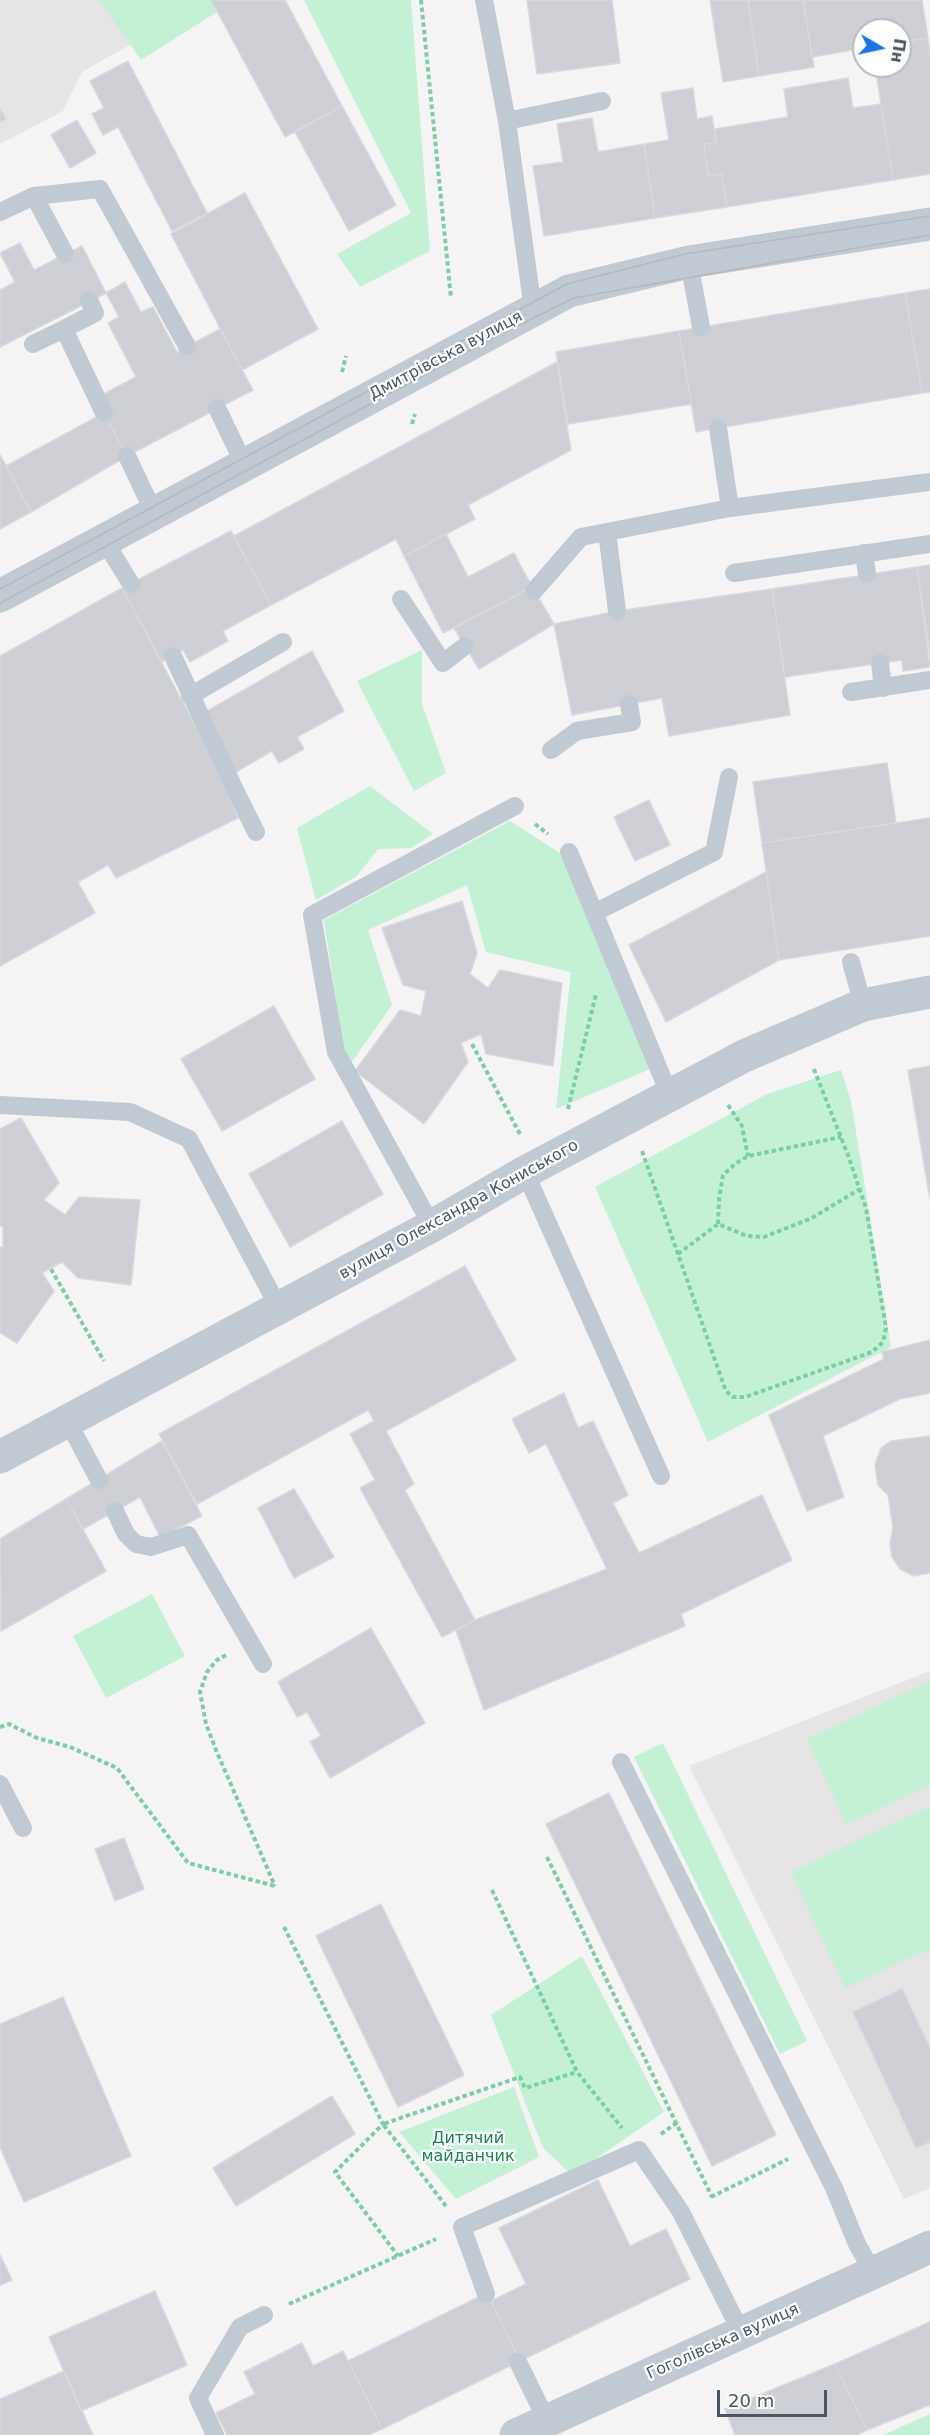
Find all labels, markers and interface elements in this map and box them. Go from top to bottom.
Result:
north arrow [852,18,912,78]
text: Пн [887,37,910,64]
street label: Дмитрівська вулиця [366,307,526,405]
street label: вулиця Олександра Кониського [336,1136,582,1284]
park label: Дитячий майданчик [421,2129,515,2167]
street label: Гоголівська вулиця [644,2300,802,2384]
scale bar [720,2378,830,2416]
text: 20 m [728,2390,774,2411]

